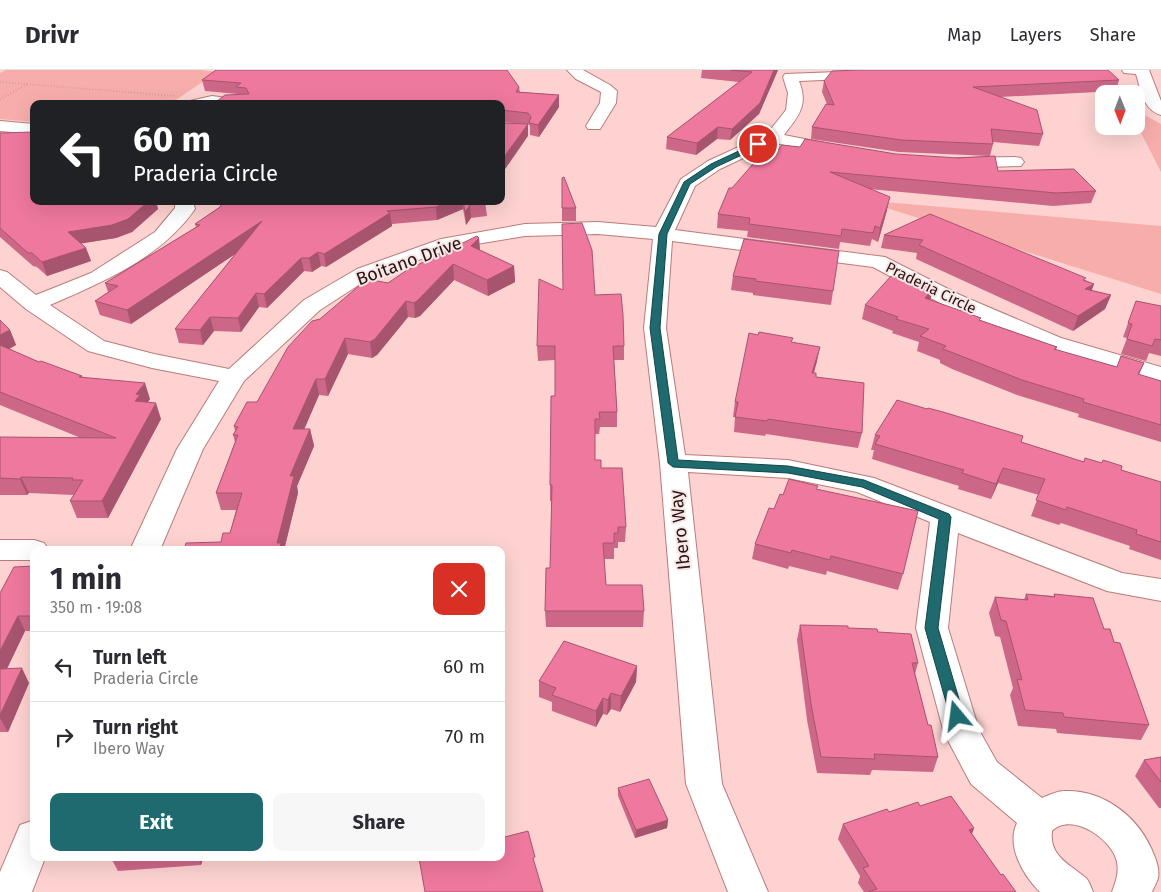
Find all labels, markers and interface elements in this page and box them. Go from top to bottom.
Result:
text: Drivr [25,21,79,49]
text: Map [947,24,982,46]
text: Layers [1010,24,1062,46]
text: Share [1090,24,1136,46]
north arrow [1095,85,1145,135]
map controls [1095,85,1145,135]
text: 60 m [133,118,211,160]
icon: left [50,120,115,185]
pin [737,123,779,165]
icon: arrive [744,130,772,158]
text: Praderia Circle [133,160,278,187]
street label: Boitano Drive [353,232,465,290]
street label: Praderia Circle [883,258,979,318]
street label: Ibero Way [665,489,695,571]
text: 1 min [50,561,122,597]
button: close [433,563,485,615]
text: 350 m · 19:08 [50,598,142,617]
text: Turn left [93,646,167,669]
icon: left [50,653,78,681]
text: 60 m [443,655,485,678]
text: Praderia Circle [93,669,198,688]
position arrow [930,689,982,741]
text: Turn right [93,716,178,739]
icon: right [50,723,78,751]
text: 70 m [445,725,485,748]
text: Ibero Way [93,739,164,758]
button: Exit [50,793,263,851]
button: Share [273,793,485,851]

